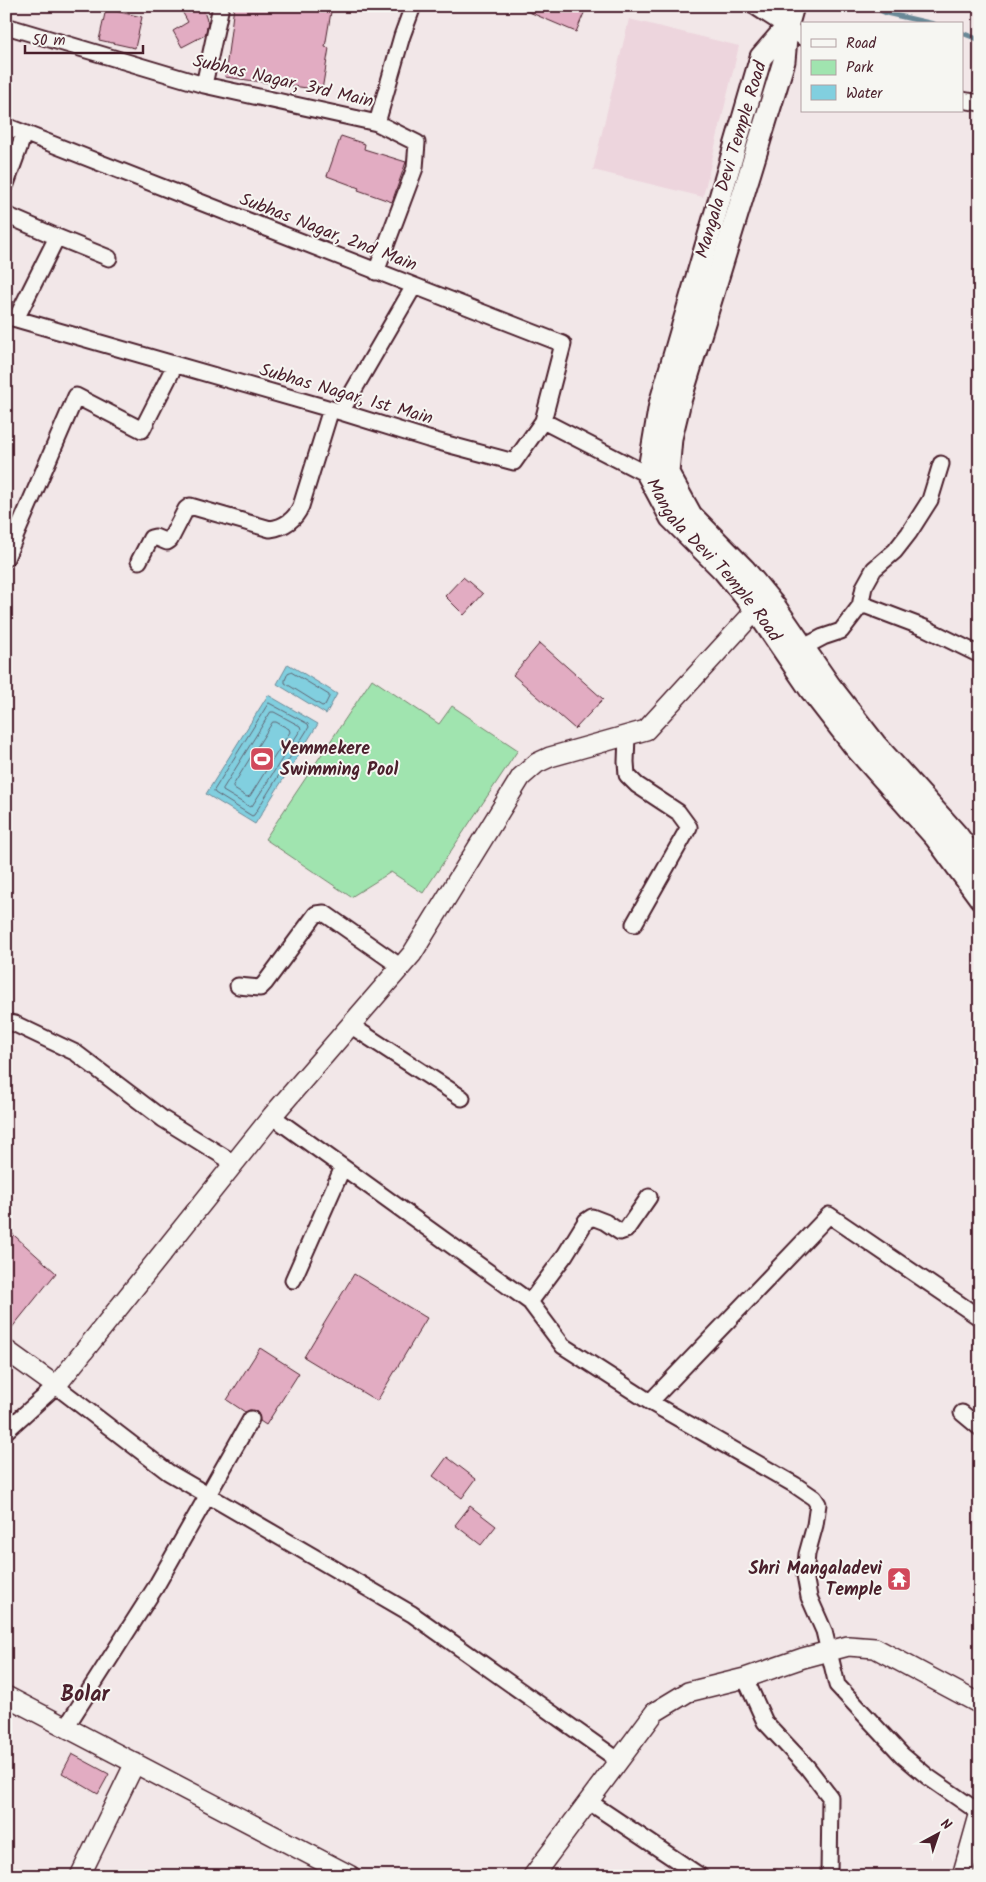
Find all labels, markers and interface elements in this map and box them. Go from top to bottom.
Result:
scale bar [25,22,142,54]
legend [801,22,964,112]
text: 50 m [32,29,66,53]
text: Road [846,32,877,56]
street label: Subhas Nagar, 3rd Main [190,47,376,117]
text: Park [846,56,874,80]
street label: Mangala Devi Temple Road [688,57,776,262]
text: Water [846,82,883,106]
street label: Subhas Nagar, 2nd Main [235,186,421,280]
street label: Subhas Nagar, 1st Main [256,356,436,434]
street label: Mangala Devi Temple Road [638,473,789,649]
place label: Yemmekere Swimming Pool [280,735,398,785]
sports icon: Yemmekere Swimming Pool [249,746,275,772]
place label: Shri Mangaladevi Temple [748,1555,882,1605]
temple icon: Shri Mangaladevi Temple [886,1566,912,1592]
district label: Bolar [61,1678,110,1713]
north arrow [914,1810,964,1860]
text: N [935,1814,956,1836]

